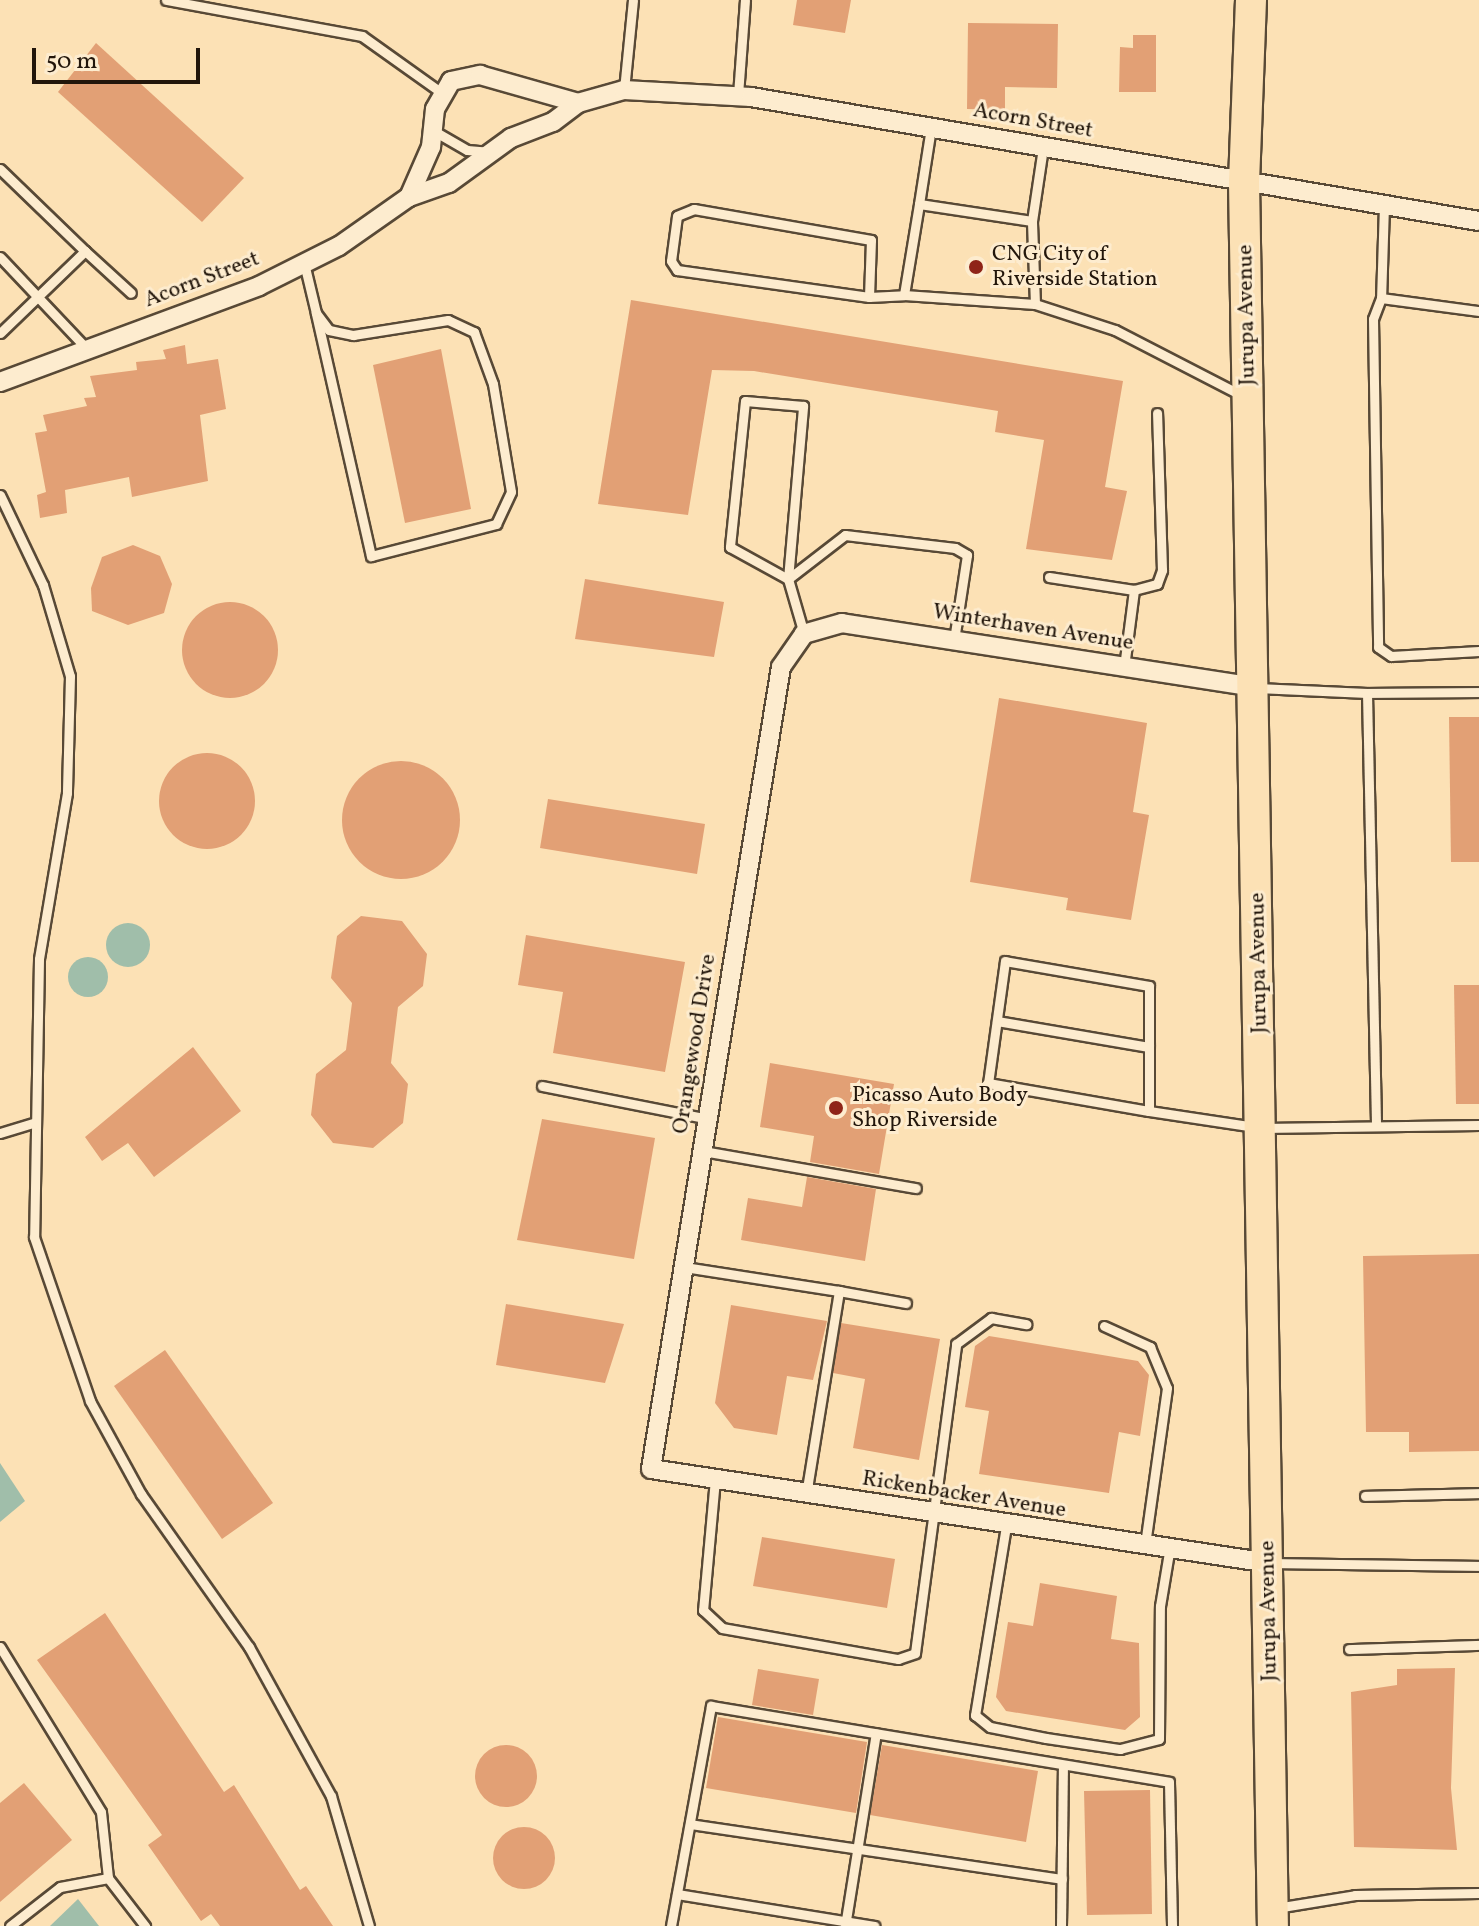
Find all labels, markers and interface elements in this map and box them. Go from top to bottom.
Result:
scale bar [36,32,204,82]
text: 50 m [46,45,98,79]
street label: Acorn Street [971,97,1095,145]
place label: CNG City of Riverside Station [992,241,1158,292]
street label: Jurupa Avenue [1233,244,1261,386]
street label: Acorn Street [141,246,263,314]
marker: CNG City of Riverside Station [967,258,985,276]
street label: Winterhaven Avenue [931,599,1135,657]
street label: Jurupa Avenue [1245,892,1273,1034]
street label: Orangewood Drive [668,952,722,1136]
place label: Picasso Auto Body Shop Riverside [852,1082,1028,1134]
marker: Picasso Auto Body Shop Riverside [827,1099,845,1117]
street label: Rickenbacker Avenue [860,1466,1068,1524]
street label: Jurupa Avenue [1255,1540,1283,1682]

